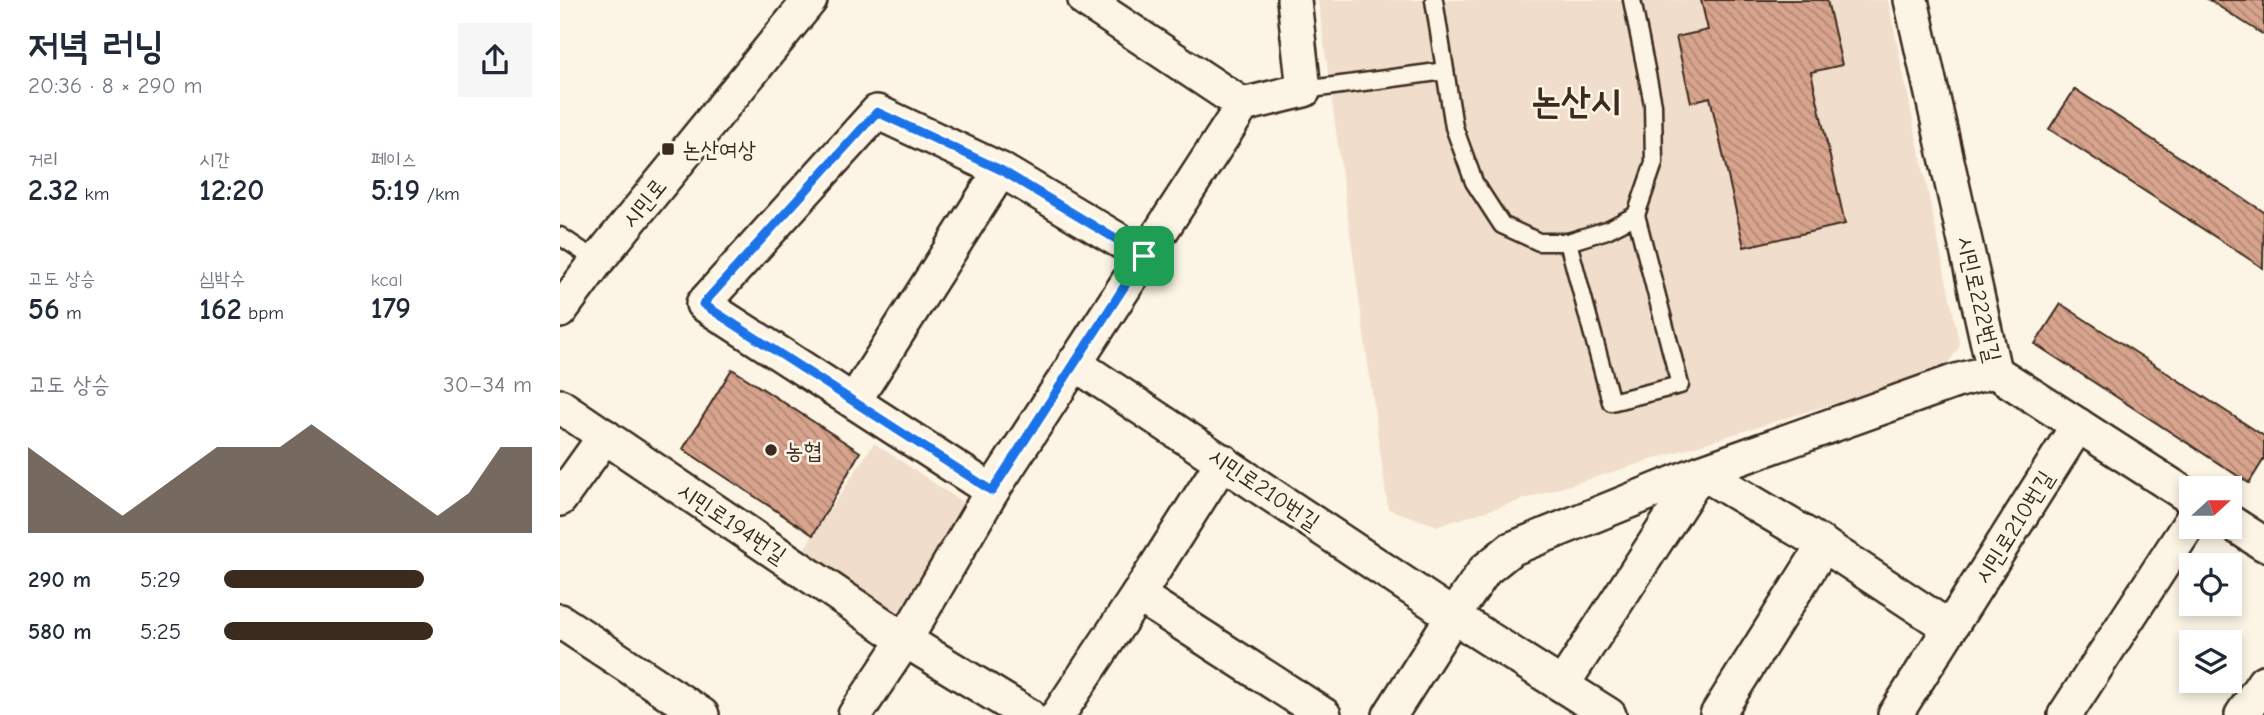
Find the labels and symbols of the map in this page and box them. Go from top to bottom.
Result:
district label: 논산시 [1531,80,1621,122]
place label: 논산여상 [682,136,757,163]
marker: 논산여상 [660,141,676,157]
street label: 시민로 [616,173,672,233]
pin [1114,226,1174,286]
street label: 시민로222번길 [1951,233,2007,365]
place label: 농협 [785,437,822,464]
marker: 농협 [763,442,779,458]
street label: 시민로210번길 [1204,442,1324,536]
street label: 시민로210번길 [1969,466,2059,588]
north arrow [2179,476,2242,539]
street label: 시민로194번길 [673,477,791,569]

